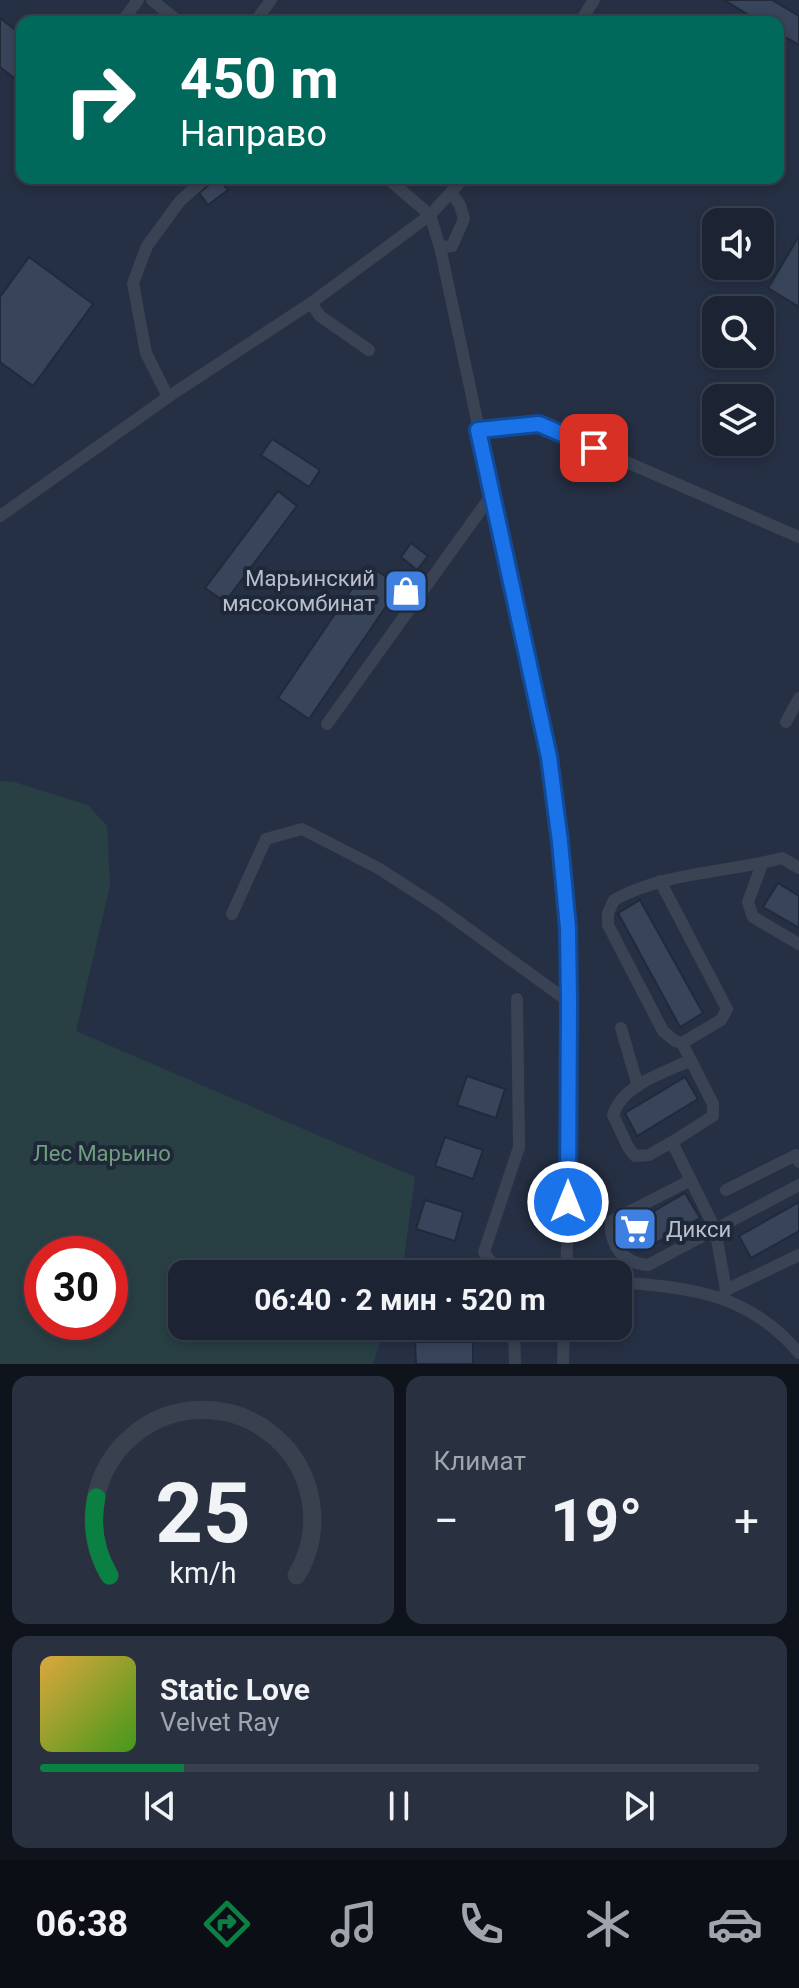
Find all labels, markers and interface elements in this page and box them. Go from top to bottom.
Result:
text: 450 m [180,46,339,112]
icon: right [48,48,152,152]
text: Направо [180,113,327,155]
map controls [702,208,774,456]
button: sound [702,208,774,280]
button: search [702,296,774,368]
button: layers [702,384,774,456]
pin [560,414,628,482]
icon: arrive [572,426,616,470]
place label: Марьинский мясокомбинат [222,566,375,616]
shop icon: Марьинский мясокомбинат [382,567,430,615]
park label: Лес Марьино [33,1141,171,1166]
position arrow [526,1160,610,1244]
supermarket icon: Дикси [611,1205,659,1253]
place label: Дикси [666,1217,731,1242]
speed limit sign: 30 [24,1236,128,1340]
text: 06:40 · 2 мин · 520 m [254,1282,546,1317]
text: Климат [434,1446,526,1476]
text: 25 [155,1465,250,1562]
text: 19° [550,1485,642,1556]
text: − [434,1495,459,1547]
text: + [734,1495,759,1547]
text: km/h [169,1556,236,1590]
text: Static Love [160,1672,310,1707]
text: Velvet Ray [160,1707,280,1737]
icon: previous [138,1784,182,1828]
icon: pause [377,1784,421,1828]
icon: next [617,1784,661,1828]
icon: directions [199,1896,255,1952]
icon: music [326,1896,382,1952]
icon: phone [453,1896,509,1952]
icon: climate [580,1896,636,1952]
icon: car [707,1896,763,1952]
text: 06:38 [36,1903,128,1945]

